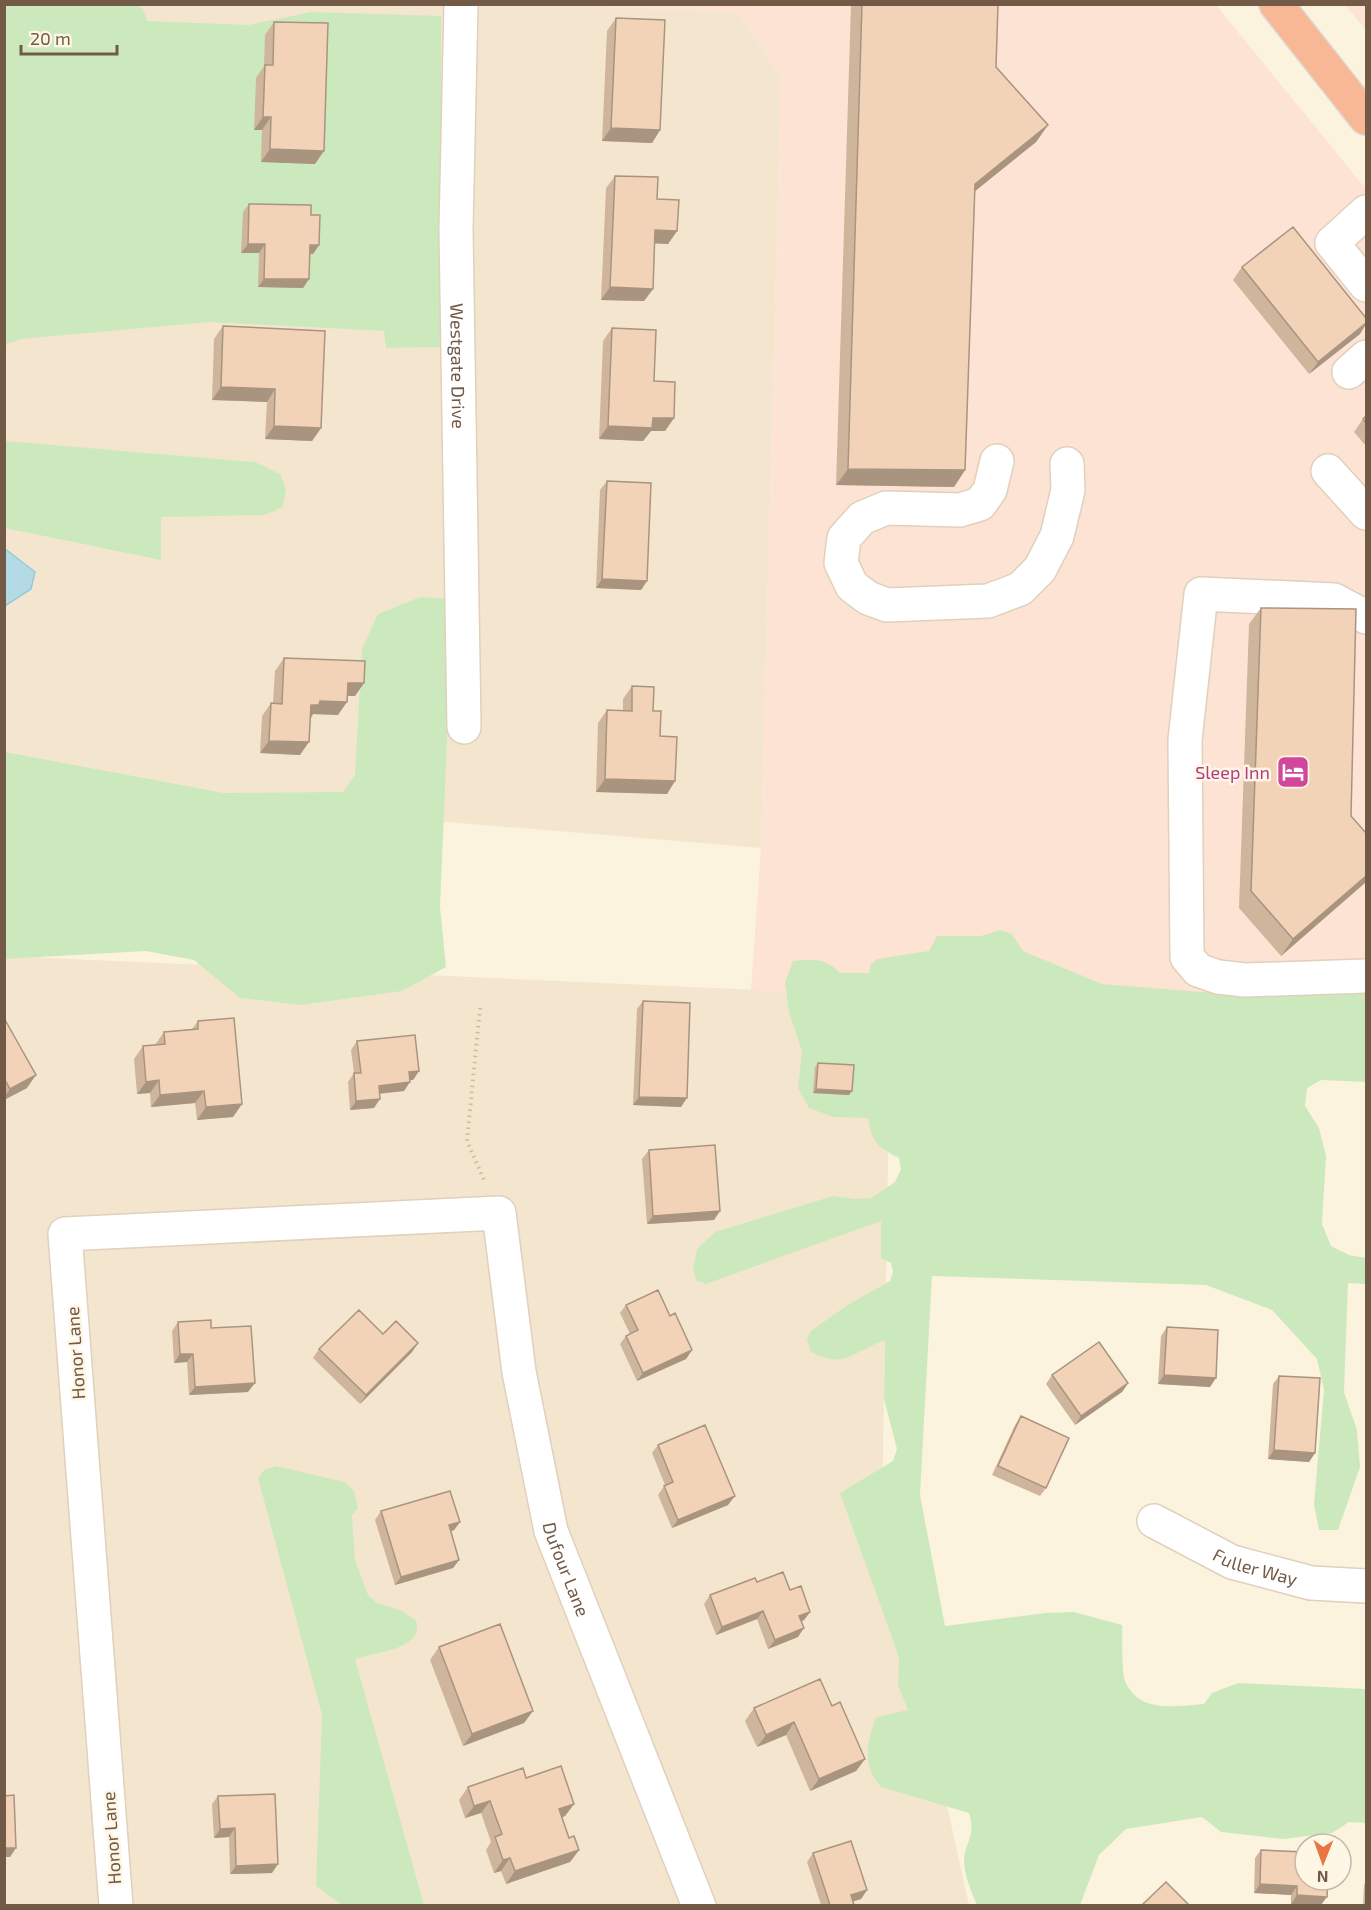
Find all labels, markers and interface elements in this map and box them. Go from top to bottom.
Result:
scale bar [21,18,117,56]
text: 20 m [30,27,71,49]
street label: Westgate Drive [446,303,470,429]
hotel icon: Sleep Inn [1275,754,1311,790]
place label: Sleep Inn [1195,761,1270,783]
street label: Honor Lane [61,1306,89,1400]
street label: Dufour Lane [539,1520,595,1620]
street label: Fuller Way [1210,1543,1300,1590]
street label: Honor Lane [97,1791,125,1885]
north arrow [1293,1832,1353,1892]
text: N [1317,1868,1329,1887]

